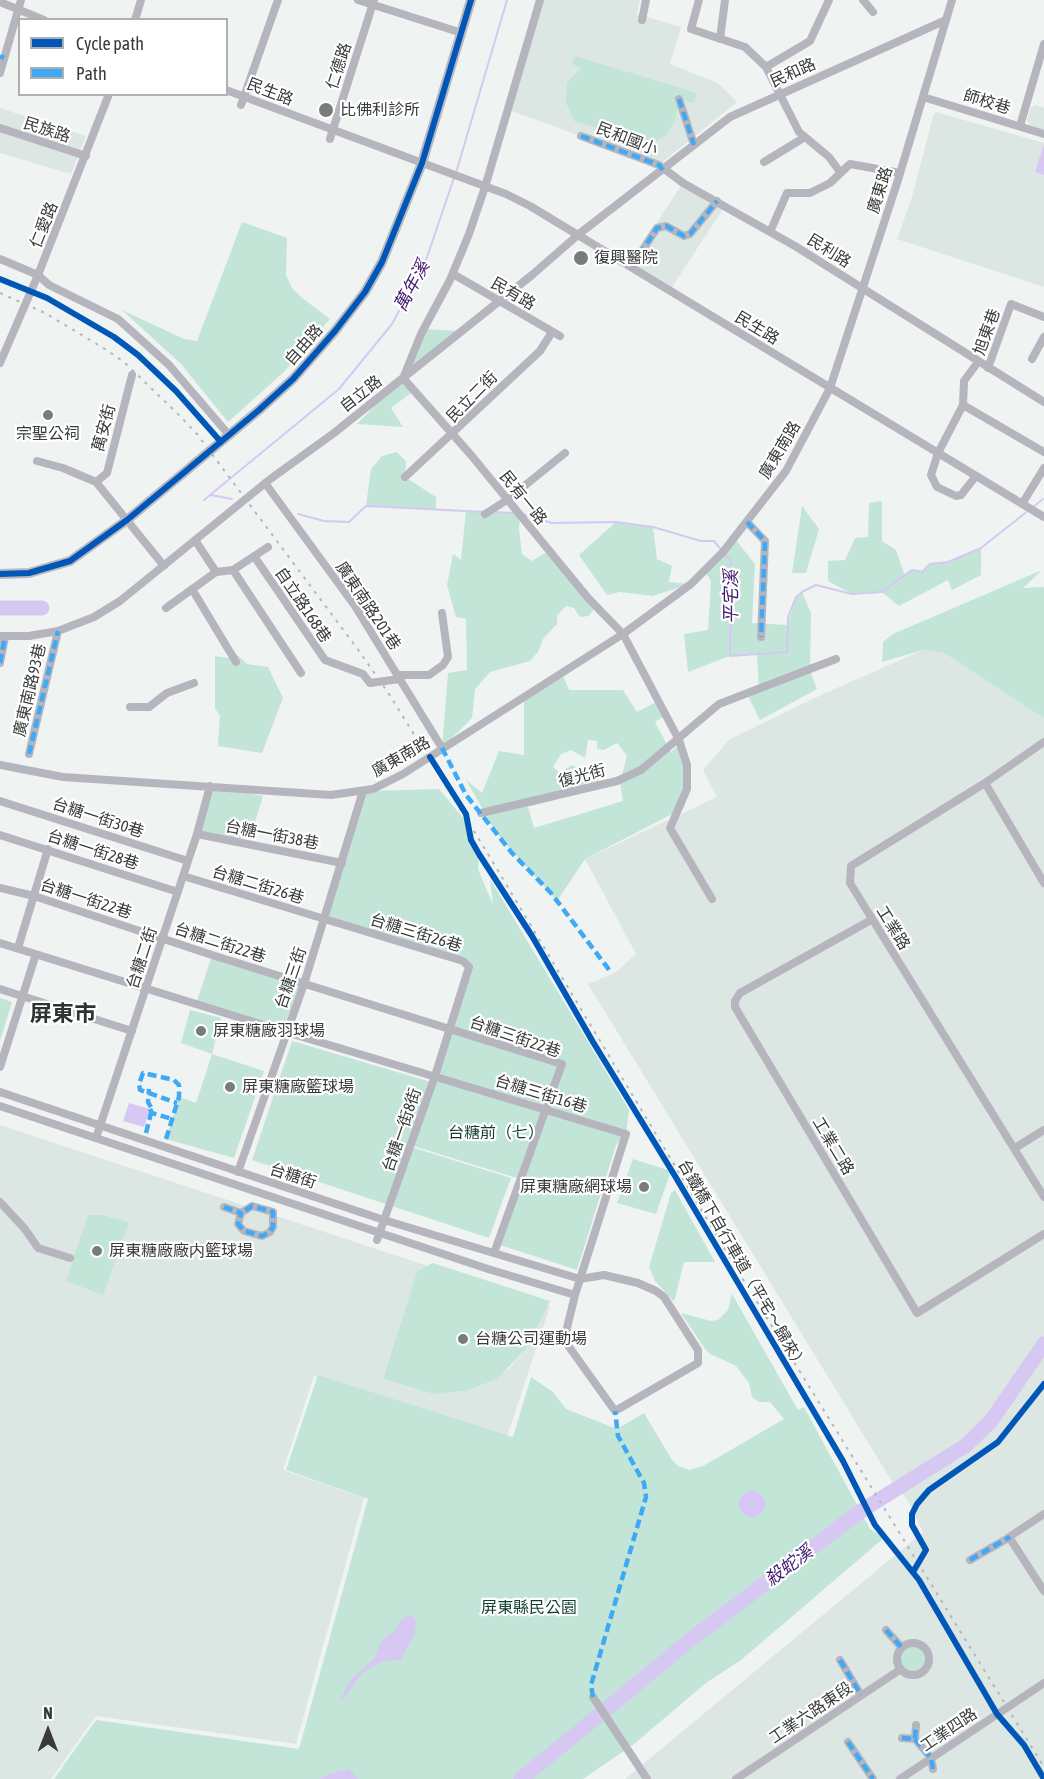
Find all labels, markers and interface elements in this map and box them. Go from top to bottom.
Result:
legend [18,18,228,96]
text: Cycle path [76,33,144,54]
street label: 仁德路 [322,40,356,92]
street label: 民和路 [767,54,819,92]
text: Path [76,63,107,84]
street label: 民生路 [244,74,296,110]
street label: 師校巷 [961,86,1013,118]
place label: 比佛利診所 [340,100,420,120]
marker: 比佛利診所 [317,101,335,119]
street label: 民族路 [21,113,73,147]
street label: 民和國小 [594,119,660,159]
street label: 廣東路 [863,164,897,216]
street label: 仁愛路 [26,199,62,251]
street label: 民利路 [804,230,854,272]
place label: 復興醫院 [594,248,658,268]
marker: 復興醫院 [572,249,590,267]
water label: 萬年溪 [390,257,434,315]
street label: 民有路 [487,274,539,314]
street label: 旭東巷 [970,306,1004,358]
street label: 民生路 [731,307,783,349]
street label: 自由路 [281,321,327,369]
street label: 民立二街 [443,368,501,426]
street label: 自立路 [336,372,386,416]
street label: 萬安街 [89,402,119,454]
marker: 宗聖公祠 [41,408,55,422]
street label: 廣東南路 [755,418,805,482]
place label: 宗聖公祠 [16,424,80,444]
street label: 民有一路 [495,467,551,529]
street label: 廣東南路201巷 [331,558,405,654]
street label: 自立路168巷 [271,564,335,646]
water label: 平宅溪 [720,570,742,624]
street label: 廣東南路93巷 [10,642,50,738]
street label: 廣東南路 [368,733,434,781]
street label: 復光街 [556,761,608,791]
street label: 台糖一街30巷 [50,794,146,842]
street label: 台糖一街38巷 [224,817,320,853]
street label: 台糖一街28巷 [45,826,141,874]
street label: 台糖二街26巷 [210,862,306,908]
street label: 台糖一街22巷 [38,875,134,923]
street label: 工業路 [872,903,914,953]
street label: 台糖三街26巷 [368,910,464,956]
street label: 台糖二街22巷 [172,919,268,967]
street label: 台糖二街 [123,925,161,991]
street label: 台糖三街 [272,945,310,1011]
district label: 屏東市 [30,1001,96,1027]
street label: 台糖三街22巷 [467,1012,563,1062]
place label: 屏東糖廠羽球場 [213,1021,325,1041]
marker: 屏東糖廠羽球場 [194,1024,208,1038]
street label: 台糖三街16巷 [493,1071,589,1117]
place label: 屏東糖廠籃球場 [242,1077,354,1097]
marker: 屏東糖廠籃球場 [223,1080,237,1094]
street label: 台糖一街8街 [379,1085,425,1175]
street label: 工業二路 [808,1114,858,1178]
park label: 台糖前（七） [448,1123,544,1143]
street label: 台鐵橋下自行車道（平宅～歸來） [674,1156,810,1374]
street label: 台糖街 [267,1159,319,1193]
place label: 屏東糖廠網球場 [520,1177,632,1197]
marker: 屏東糖廠網球場 [637,1180,651,1194]
place label: 屏東糖廠廠内籃球場 [109,1241,253,1261]
marker: 屏東糖廠廠内籃球場 [90,1244,104,1258]
place label: 台糖公司運動場 [475,1329,587,1349]
marker: 台糖公司運動場 [456,1332,470,1346]
water label: 殺蛇溪 [761,1541,817,1591]
park label: 屏東縣民公園 [481,1598,577,1618]
street label: 工業六路東段 [766,1678,856,1748]
north arrow [18,1701,78,1761]
text: N [43,1704,53,1722]
street label: 工業四路 [917,1704,981,1756]

